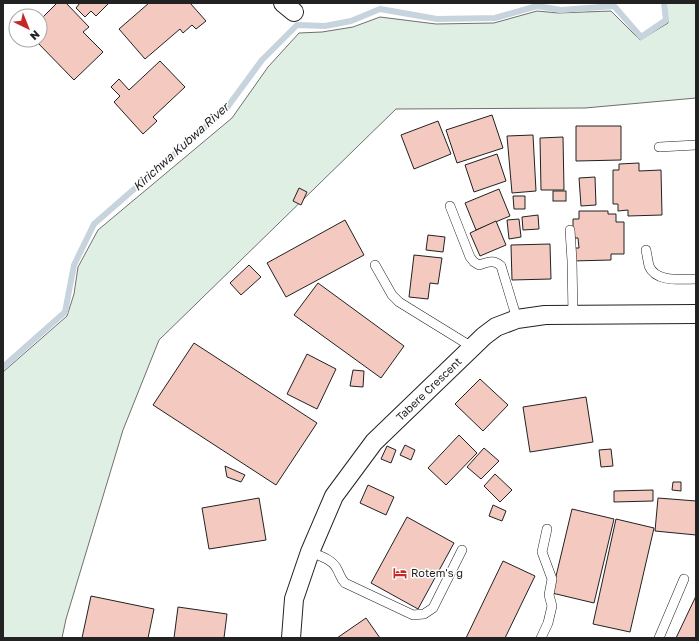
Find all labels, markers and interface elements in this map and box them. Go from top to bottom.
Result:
north arrow [8,8,48,48]
text: N [28,28,43,43]
water label: Kirichwa Kubwa River [130,98,233,194]
street label: Tabere Crescent [393,354,464,423]
hotel icon: Rotem's g [392,565,408,581]
place label: Rotem's g [411,566,463,579]

